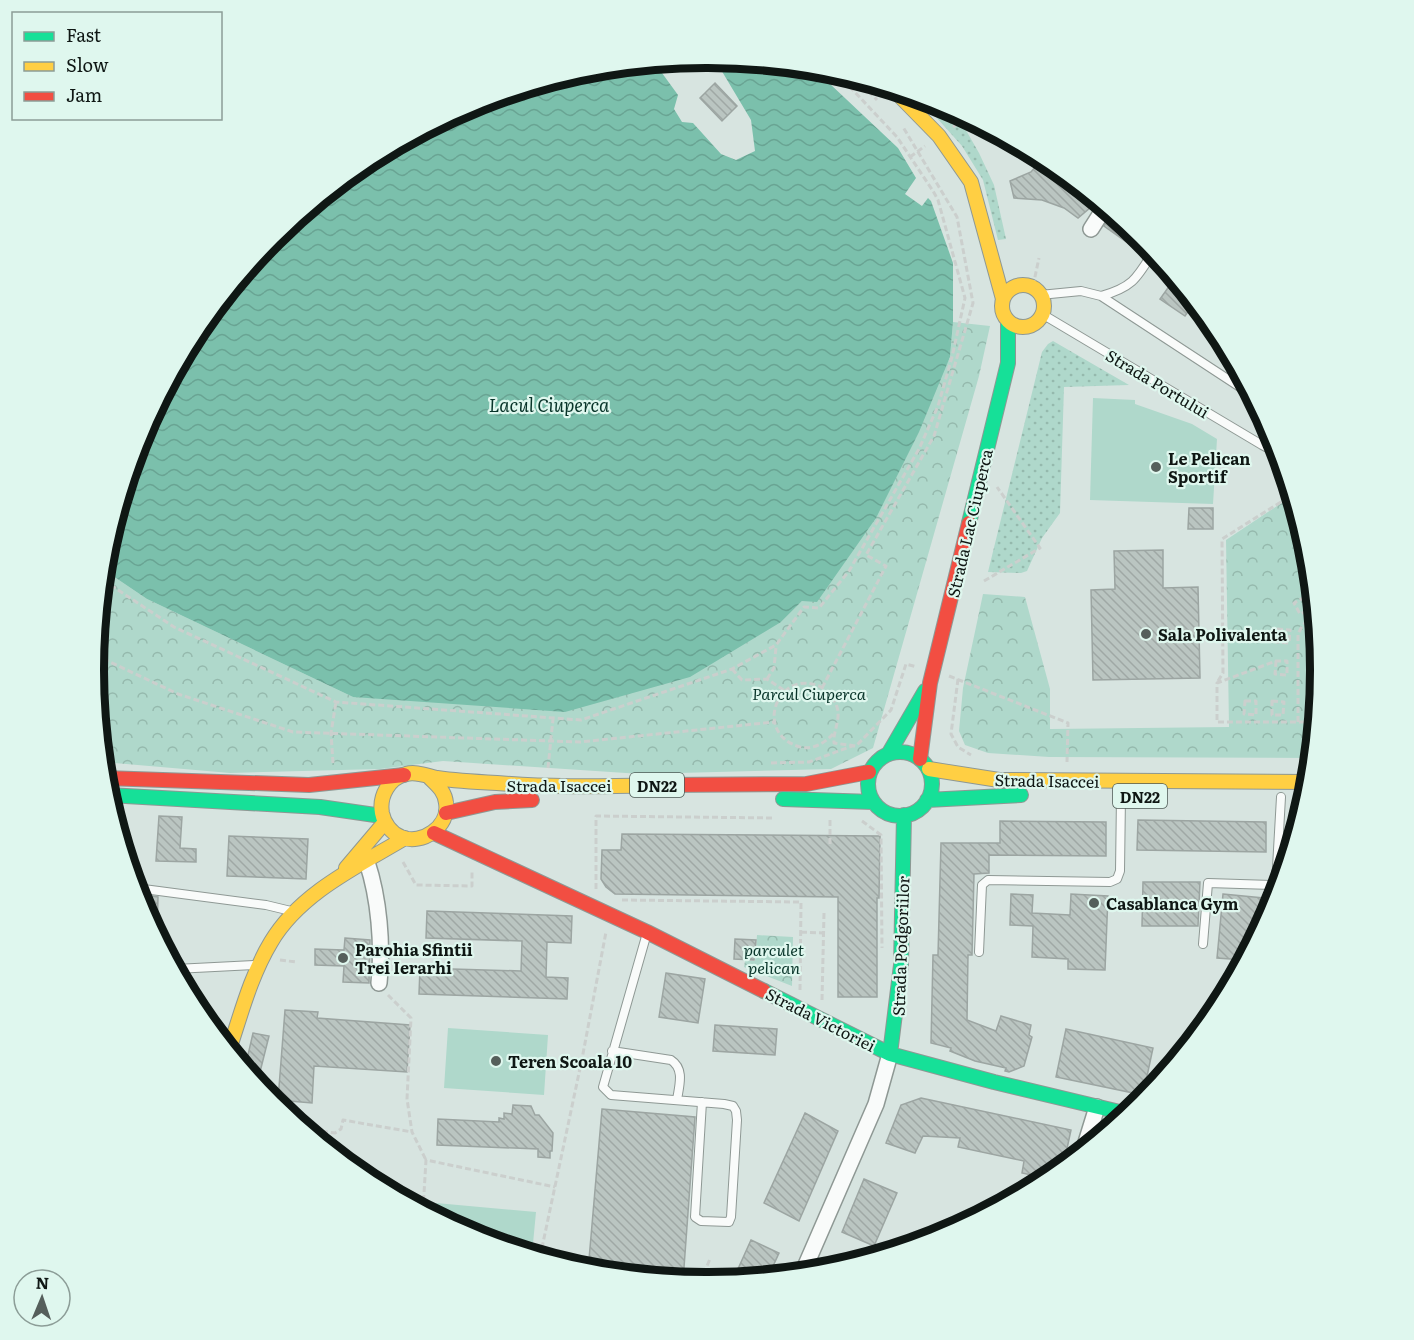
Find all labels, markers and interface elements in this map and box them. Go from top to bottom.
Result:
legend [12,12,222,120]
text: Fast [66,21,102,48]
text: Slow [66,51,109,78]
text: Jam [66,81,102,108]
street label: Strada Portului [1102,343,1214,423]
water label: Lacul Ciuperca [489,391,610,418]
street label: Strada Lac Ciuperca [940,446,998,600]
place label: Le Pelican Sportif [1168,446,1250,488]
marker: Le Pelican Sportif [1149,460,1163,474]
place label: Sala Polivalenta [1158,622,1288,646]
marker: Sala Polivalenta [1139,627,1153,641]
park label: Parcul Ciuperca [752,681,867,705]
street label: Strada Isaccei [994,767,1100,793]
street label: Strada Isaccei [507,773,612,797]
road number: DN22 [630,773,684,797]
road number: DN22 [1113,784,1167,808]
street label: Strada Podgoriilor [886,875,914,1016]
place label: Casablanca Gym [1106,891,1238,915]
marker: Casablanca Gym [1087,896,1101,910]
place label: Parohia Sfintii Trei Ierarhi [355,937,473,979]
park label: parculet pelican [744,937,805,979]
marker: Parohia Sfintii Trei Ierarhi [336,951,350,965]
street label: Strada Victoriei [762,981,880,1057]
place label: Teren Scoala 10 [508,1049,632,1073]
marker: Teren Scoala 10 [489,1054,503,1068]
north arrow [12,1268,72,1328]
text: N [35,1270,50,1294]

